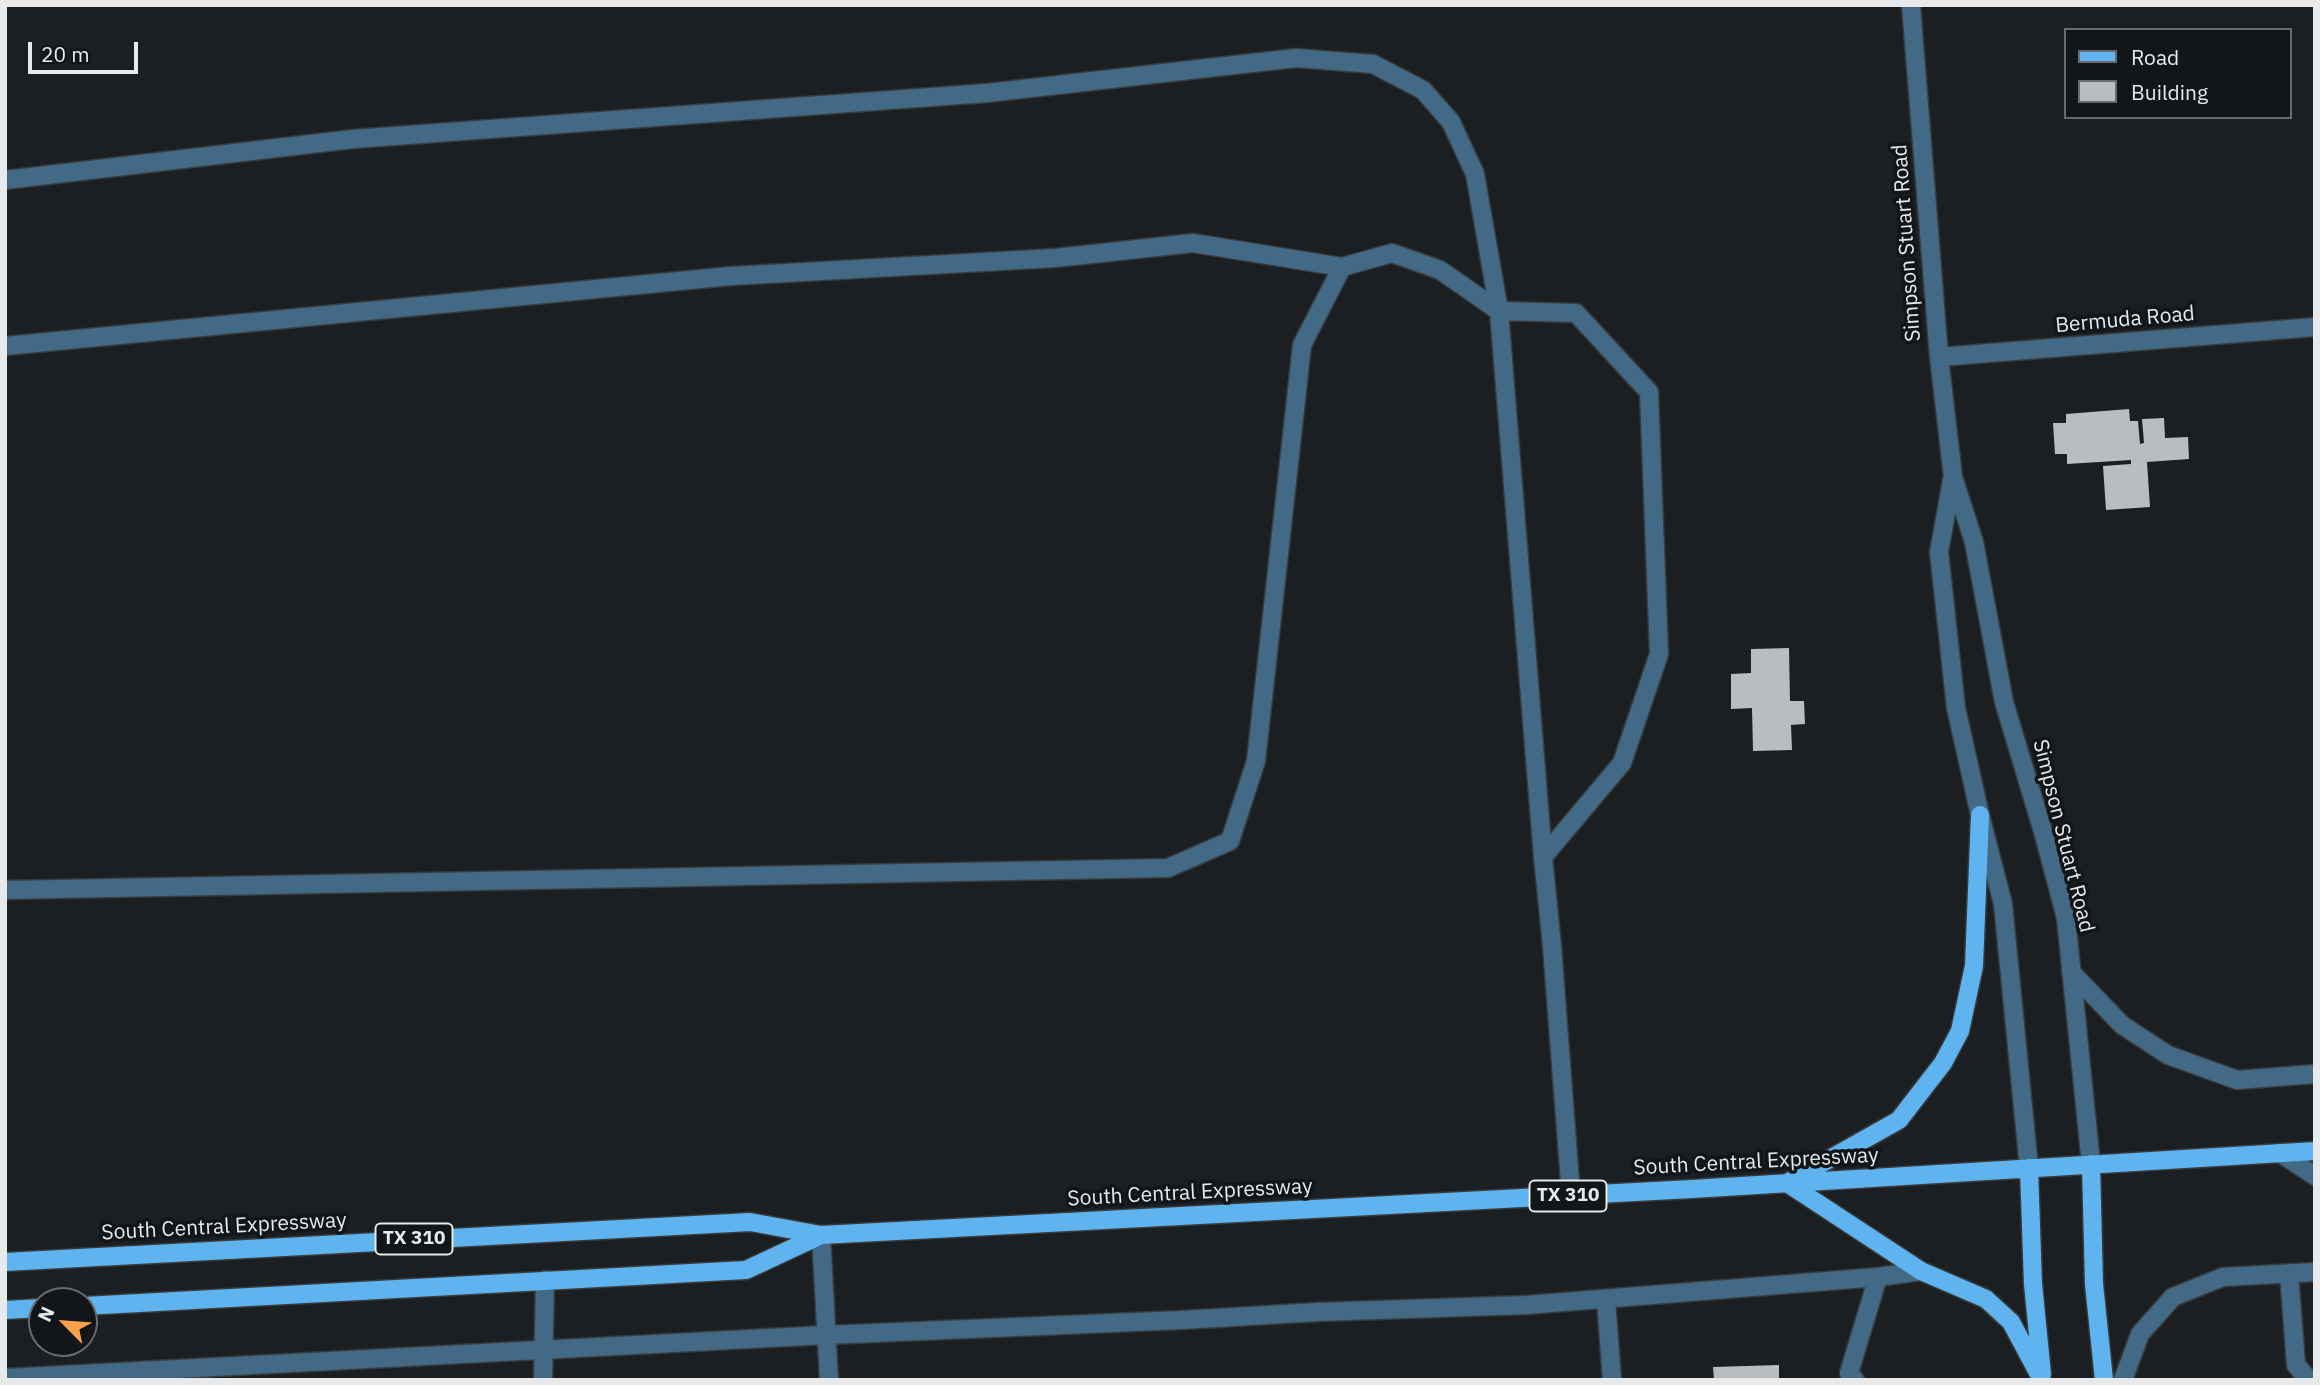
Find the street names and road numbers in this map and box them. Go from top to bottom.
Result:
street label: Simpson Stuart Road [1888,143,1926,343]
street label: Bermuda Road [2054,301,2196,339]
street label: Simpson Stuart Road [2027,737,2099,935]
street label: South Central Expressway [1633,1143,1879,1181]
street label: South Central Expressway [1067,1174,1313,1212]
road number: TX 310 [1530,1180,1606,1212]
street label: South Central Expressway [101,1208,347,1246]
road number: TX 310 [376,1224,452,1254]

